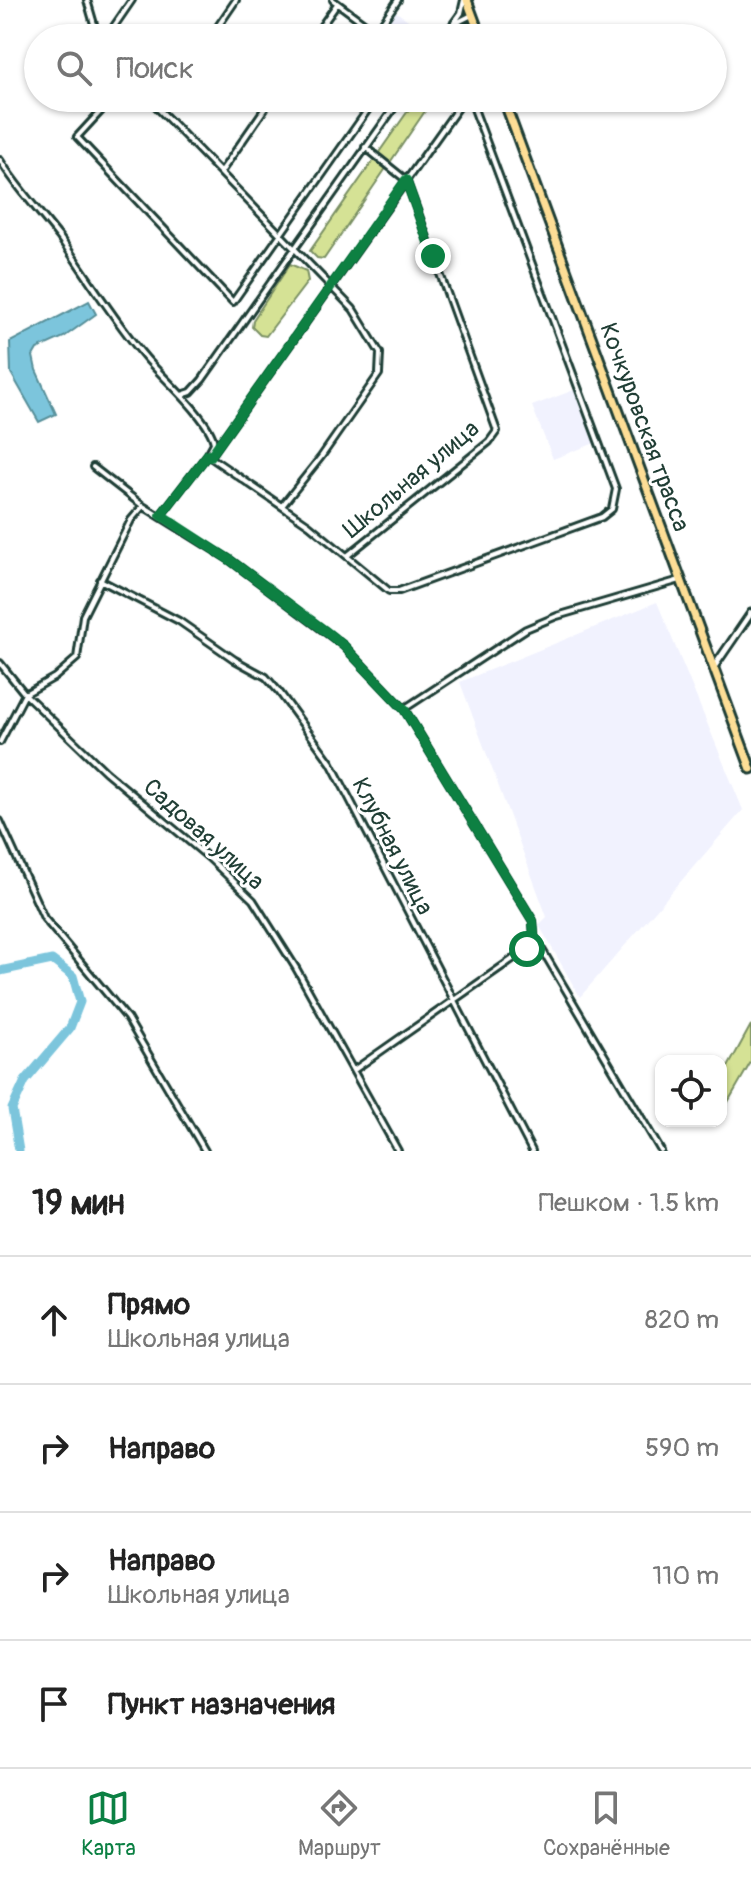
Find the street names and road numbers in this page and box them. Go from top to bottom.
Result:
street label: Кочкуровская трасса [593,319,696,535]
street label: Школьная улица [338,414,485,544]
street label: Садовая улица [137,773,270,896]
street label: Клубная улица [346,773,439,920]

